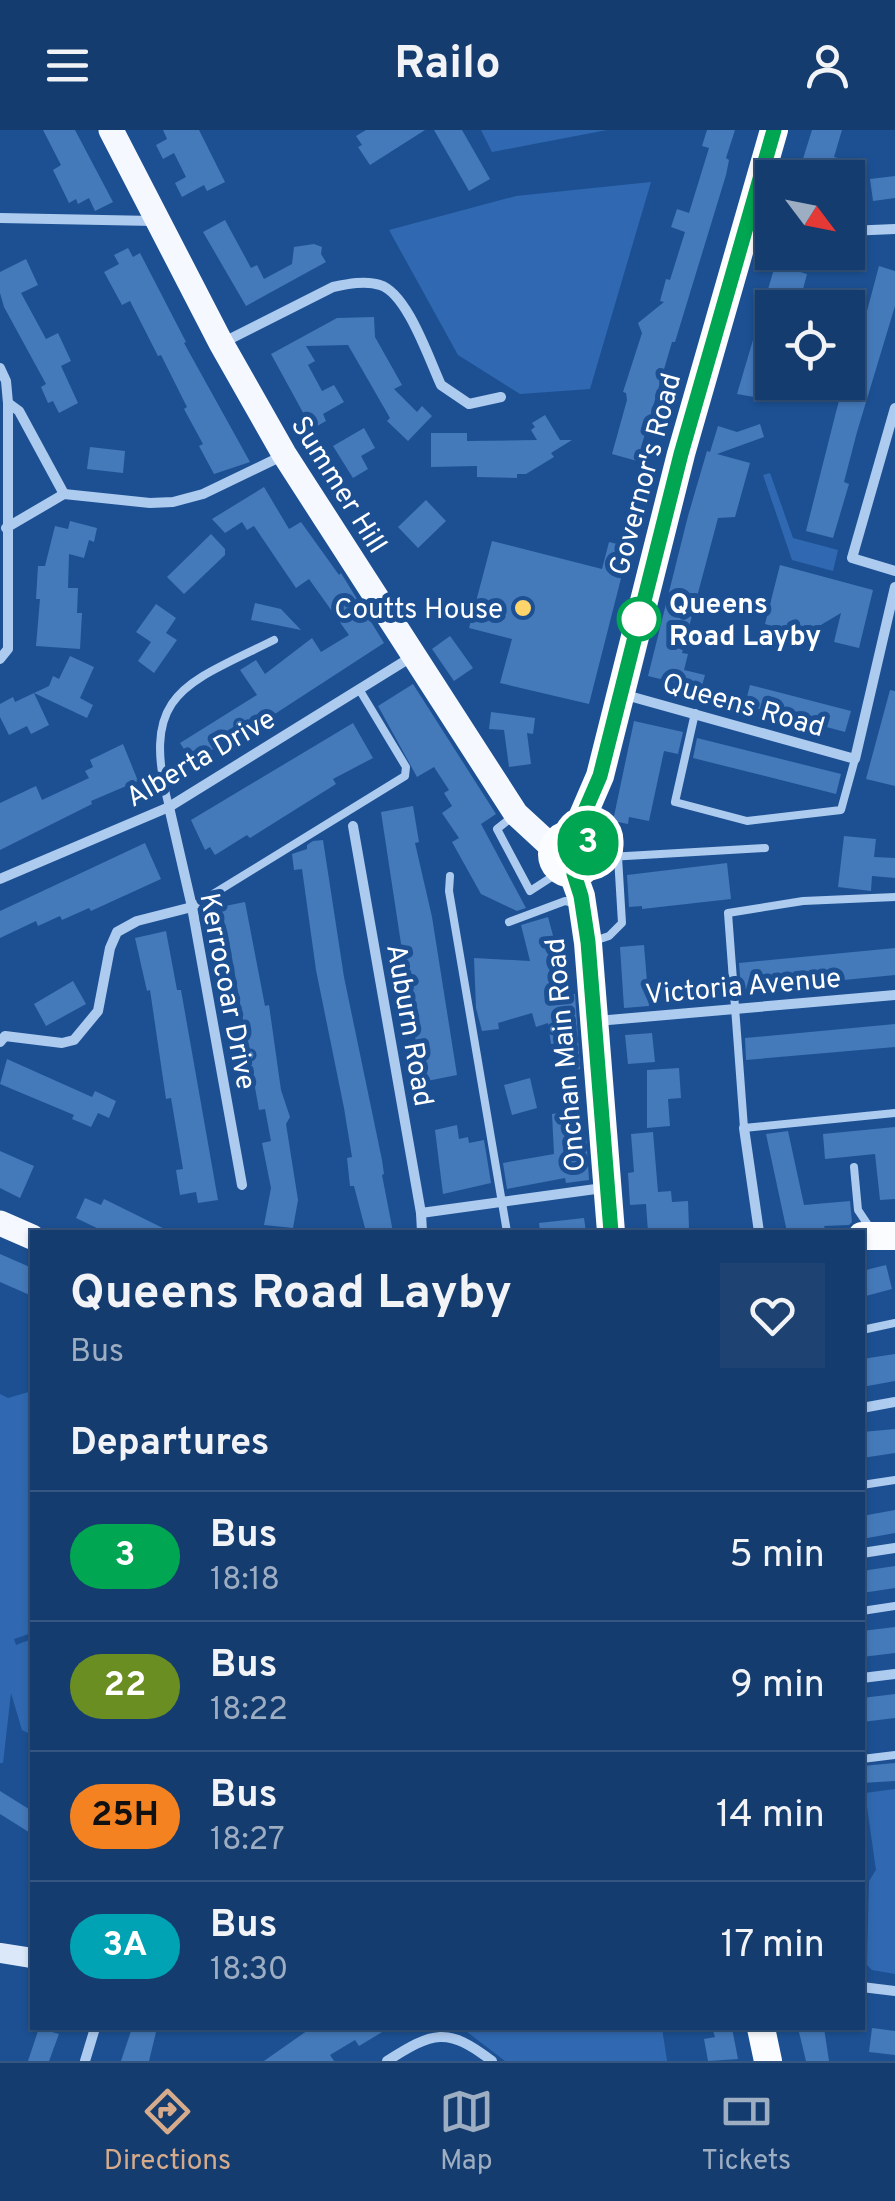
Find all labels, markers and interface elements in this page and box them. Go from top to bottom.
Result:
text: Railo [394,37,501,94]
icon: menu [40,38,95,93]
icon: person [800,38,855,93]
north arrow [755,160,865,270]
map controls [755,160,865,400]
button: locate [755,290,865,400]
street label: Governor's Road [603,370,691,580]
street label: Summer Hill [281,410,394,561]
place label: Queens Road Layby [669,588,821,656]
place label: Coutts House [334,593,503,629]
marker: Coutts House [512,597,534,619]
marker: Queens Road Layby [618,598,660,640]
street label: Queens Road [658,667,829,747]
street label: Alberta Drive [120,702,283,817]
line badge: 3 [556,810,620,876]
text: 3 [578,821,598,865]
street label: Kerrocoar Drive [189,890,263,1093]
street label: Onchan Main Road [539,936,595,1173]
street label: Auburn Road [376,942,440,1110]
street label: Victoria Avenue [644,961,843,1014]
button: heart [720,1263,825,1368]
text: Queens Road Layby [70,1265,512,1325]
text: Bus [70,1333,124,1373]
text: Departures [70,1420,270,1469]
text: Bus [210,1512,277,1561]
text: 5 min [729,1532,825,1581]
text: 3 [115,1534,135,1578]
text: 18:18 [210,1561,280,1601]
text: Bus [210,1642,277,1691]
text: 9 min [730,1662,825,1711]
text: 22 [104,1664,146,1708]
text: 18:22 [210,1691,288,1731]
text: Bus [210,1772,277,1821]
text: 14 min [716,1792,825,1841]
text: 25H [91,1794,159,1838]
text: 18:27 [210,1821,285,1861]
text: Bus [210,1902,277,1951]
text: 17 min [720,1922,825,1971]
text: 3A [102,1924,148,1968]
text: 18:30 [210,1951,288,1991]
tab: Directions [104,2084,231,2180]
tab: Map [439,2084,494,2180]
tab: Tickets [701,2084,791,2180]

